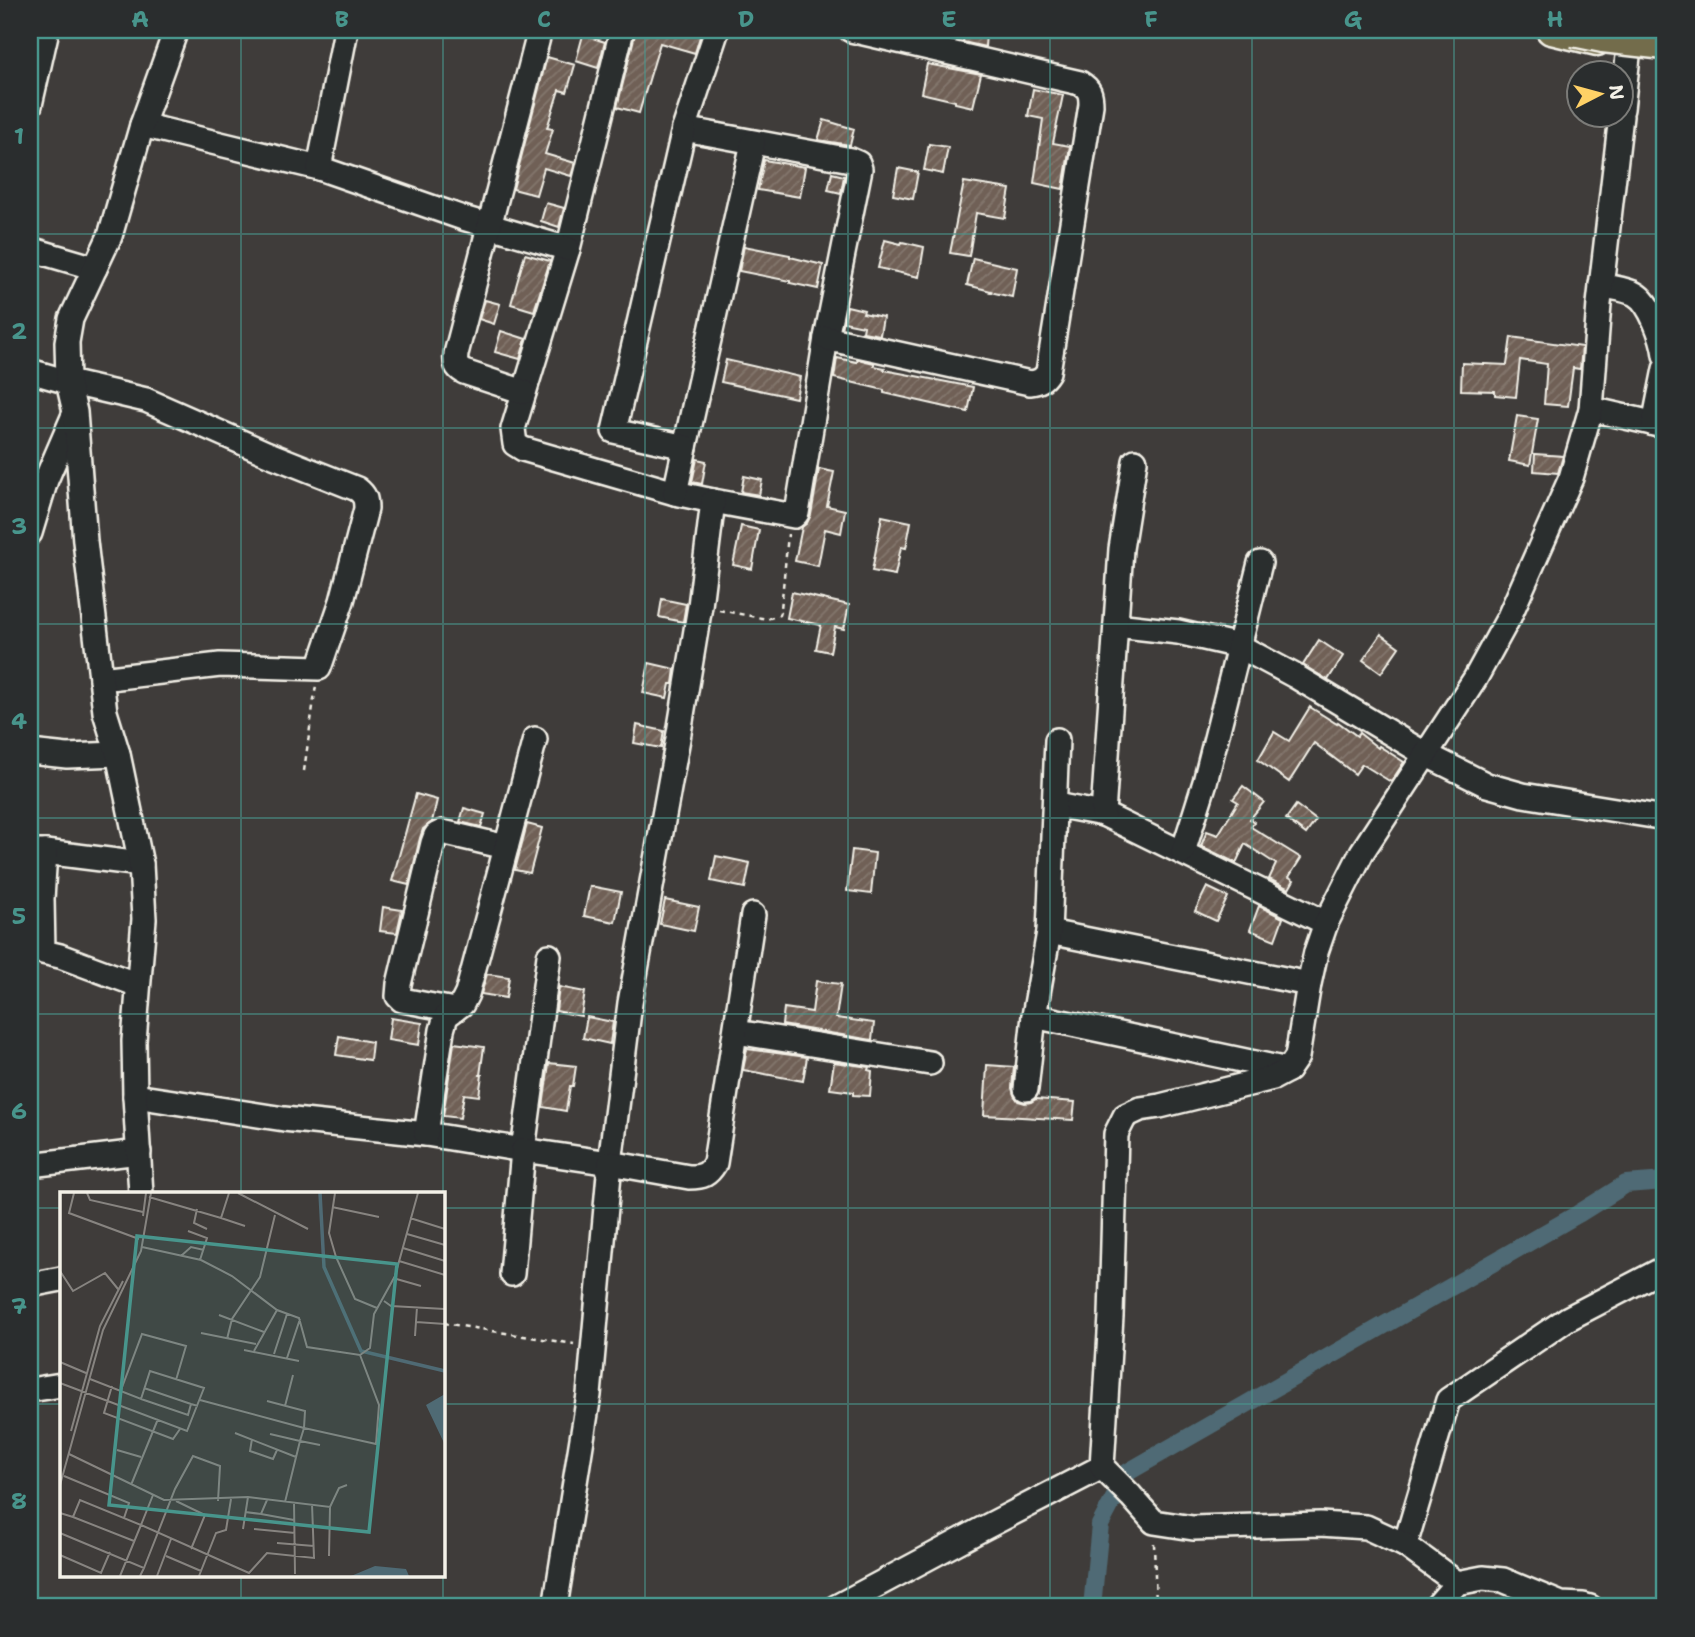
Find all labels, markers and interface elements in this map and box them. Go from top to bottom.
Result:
text: A [131,4,149,34]
text: B [335,4,349,34]
text: C [537,4,551,34]
text: D [738,4,754,34]
text: E [941,4,957,34]
text: F [1144,4,1158,34]
text: G [1344,4,1363,34]
text: H [1547,4,1563,34]
north arrow [1566,60,1636,130]
text: N [1603,83,1630,101]
text: 1 [14,121,24,151]
text: 2 [11,316,27,346]
text: 3 [11,511,27,541]
text: 4 [11,706,27,736]
text: 5 [12,901,26,931]
text: 6 [11,1096,27,1126]
inset map [60,1192,444,1578]
text: 7 [11,1291,27,1321]
text: 8 [11,1486,27,1516]

